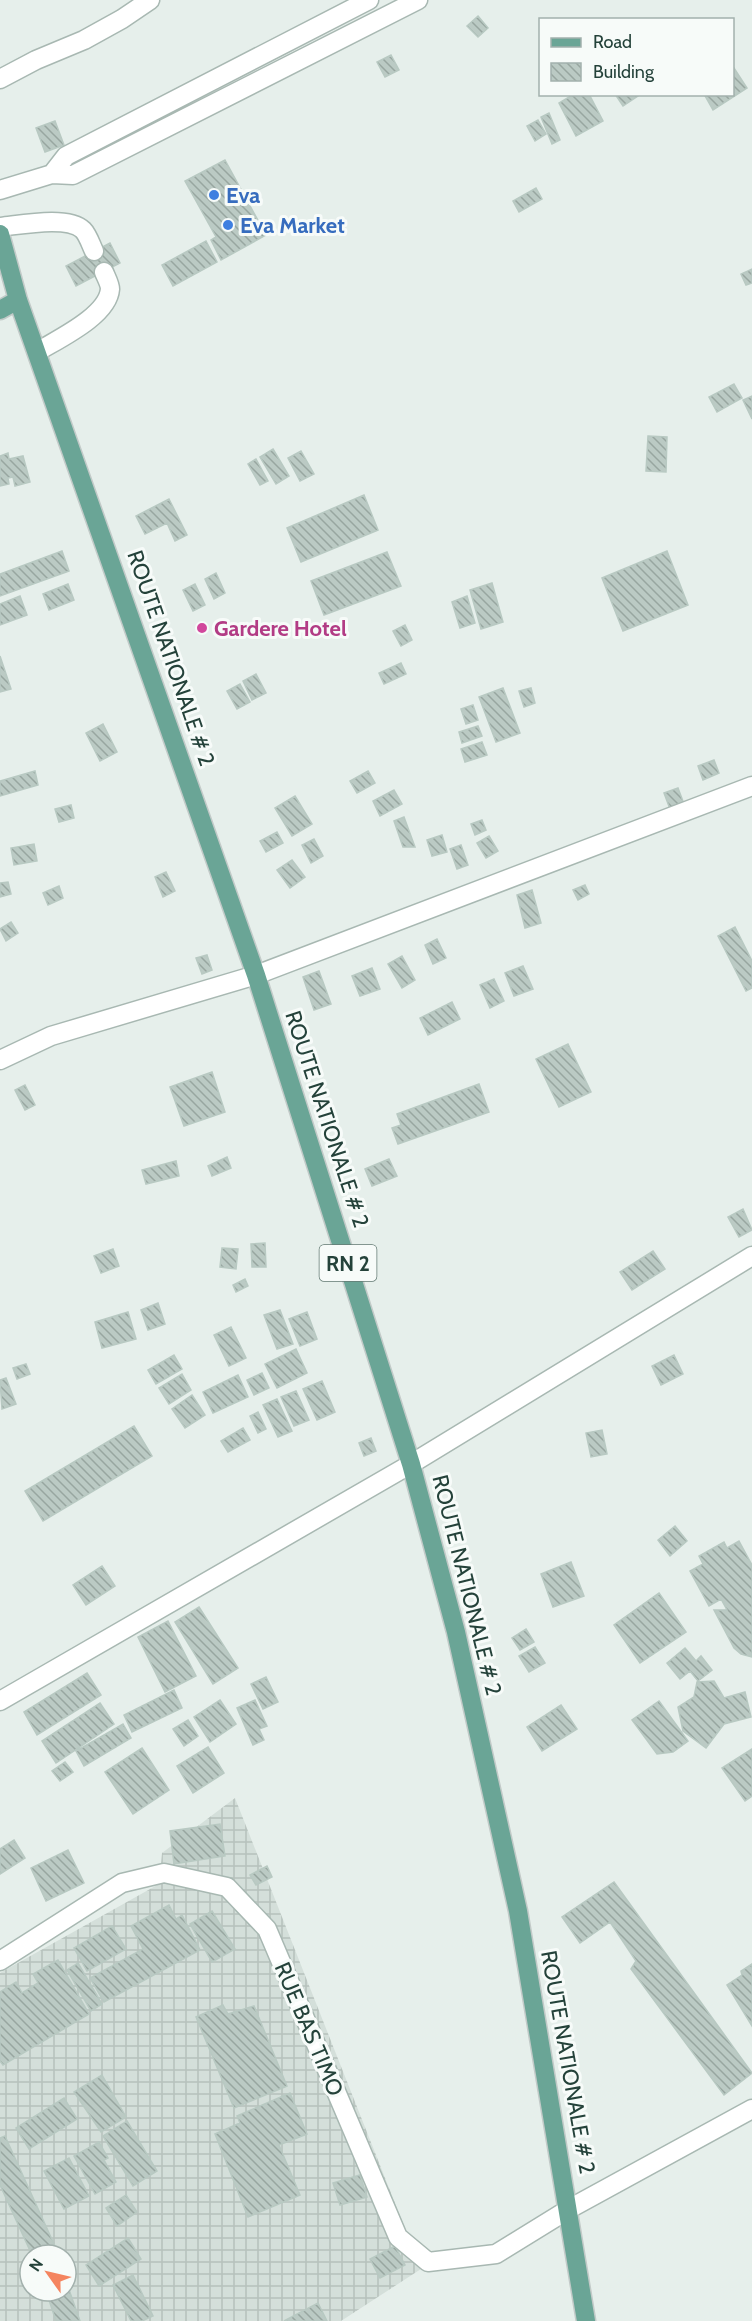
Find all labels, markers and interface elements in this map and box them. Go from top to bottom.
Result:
legend [539,18,734,96]
text: Road [593,31,632,53]
text: Building [593,61,655,83]
place label: Eva [226,182,260,209]
marker: Eva [207,188,221,202]
place label: Eva Market [240,212,345,239]
marker: Eva Market [221,218,235,232]
street label: ROUTE NATIONALE # 2 [121,547,221,769]
place label: Gardere Hotel [214,615,347,642]
marker: Gardere Hotel [195,621,209,635]
street label: ROUTE NATIONALE # 2 [279,1007,375,1231]
road number: RN 2 [320,1245,376,1281]
street label: ROUTE NATIONALE # 2 [427,1472,507,1698]
street label: ROUTE NATIONALE # 2 [535,1948,601,2176]
street label: RUE BAS TIMO [269,1958,349,2100]
north arrow [18,2243,78,2303]
text: N [25,2255,47,2275]

